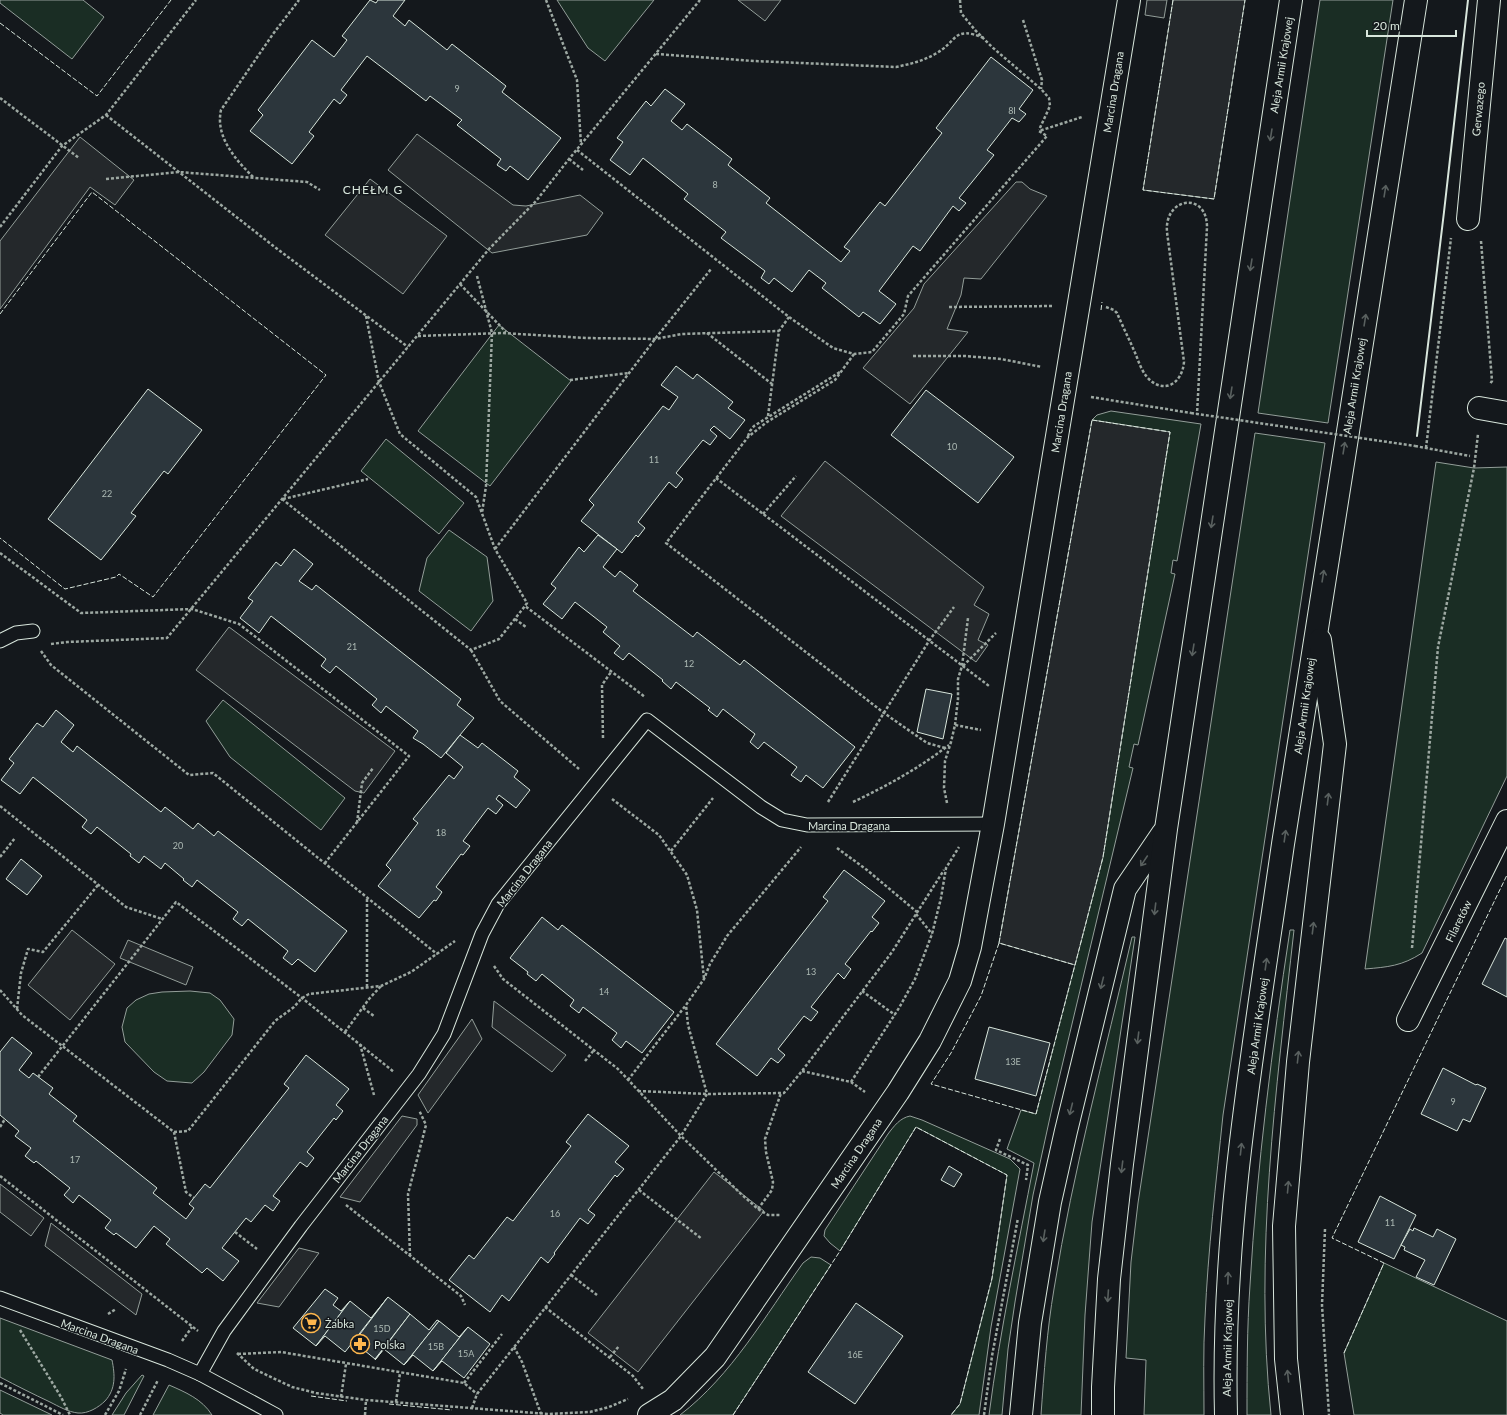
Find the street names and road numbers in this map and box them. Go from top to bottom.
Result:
street label: Aleja Armii Krajowej [1267,16,1295,114]
street label: Marcina Dragana [1100,50,1126,134]
street label: Gerwazego [1469,81,1487,137]
street label: Aleja Armii Krajowej [1340,337,1368,435]
street label: Marcina Dragana [1048,370,1074,454]
street label: Aleja Armii Krajowej [1291,656,1317,755]
street label: Marcina Dragana [808,819,890,832]
street label: Marcina Dragana [494,837,554,909]
street label: Filaretów [1442,898,1474,944]
street label: Aleja Armii Krajowej [1244,976,1270,1075]
street label: Marcina Dragana [330,1113,390,1185]
street label: Marcina Dragana [828,1115,884,1191]
street label: Aleja Armii Krajowej [1220,1299,1234,1397]
street label: Marcina Dragana [59,1316,141,1356]

